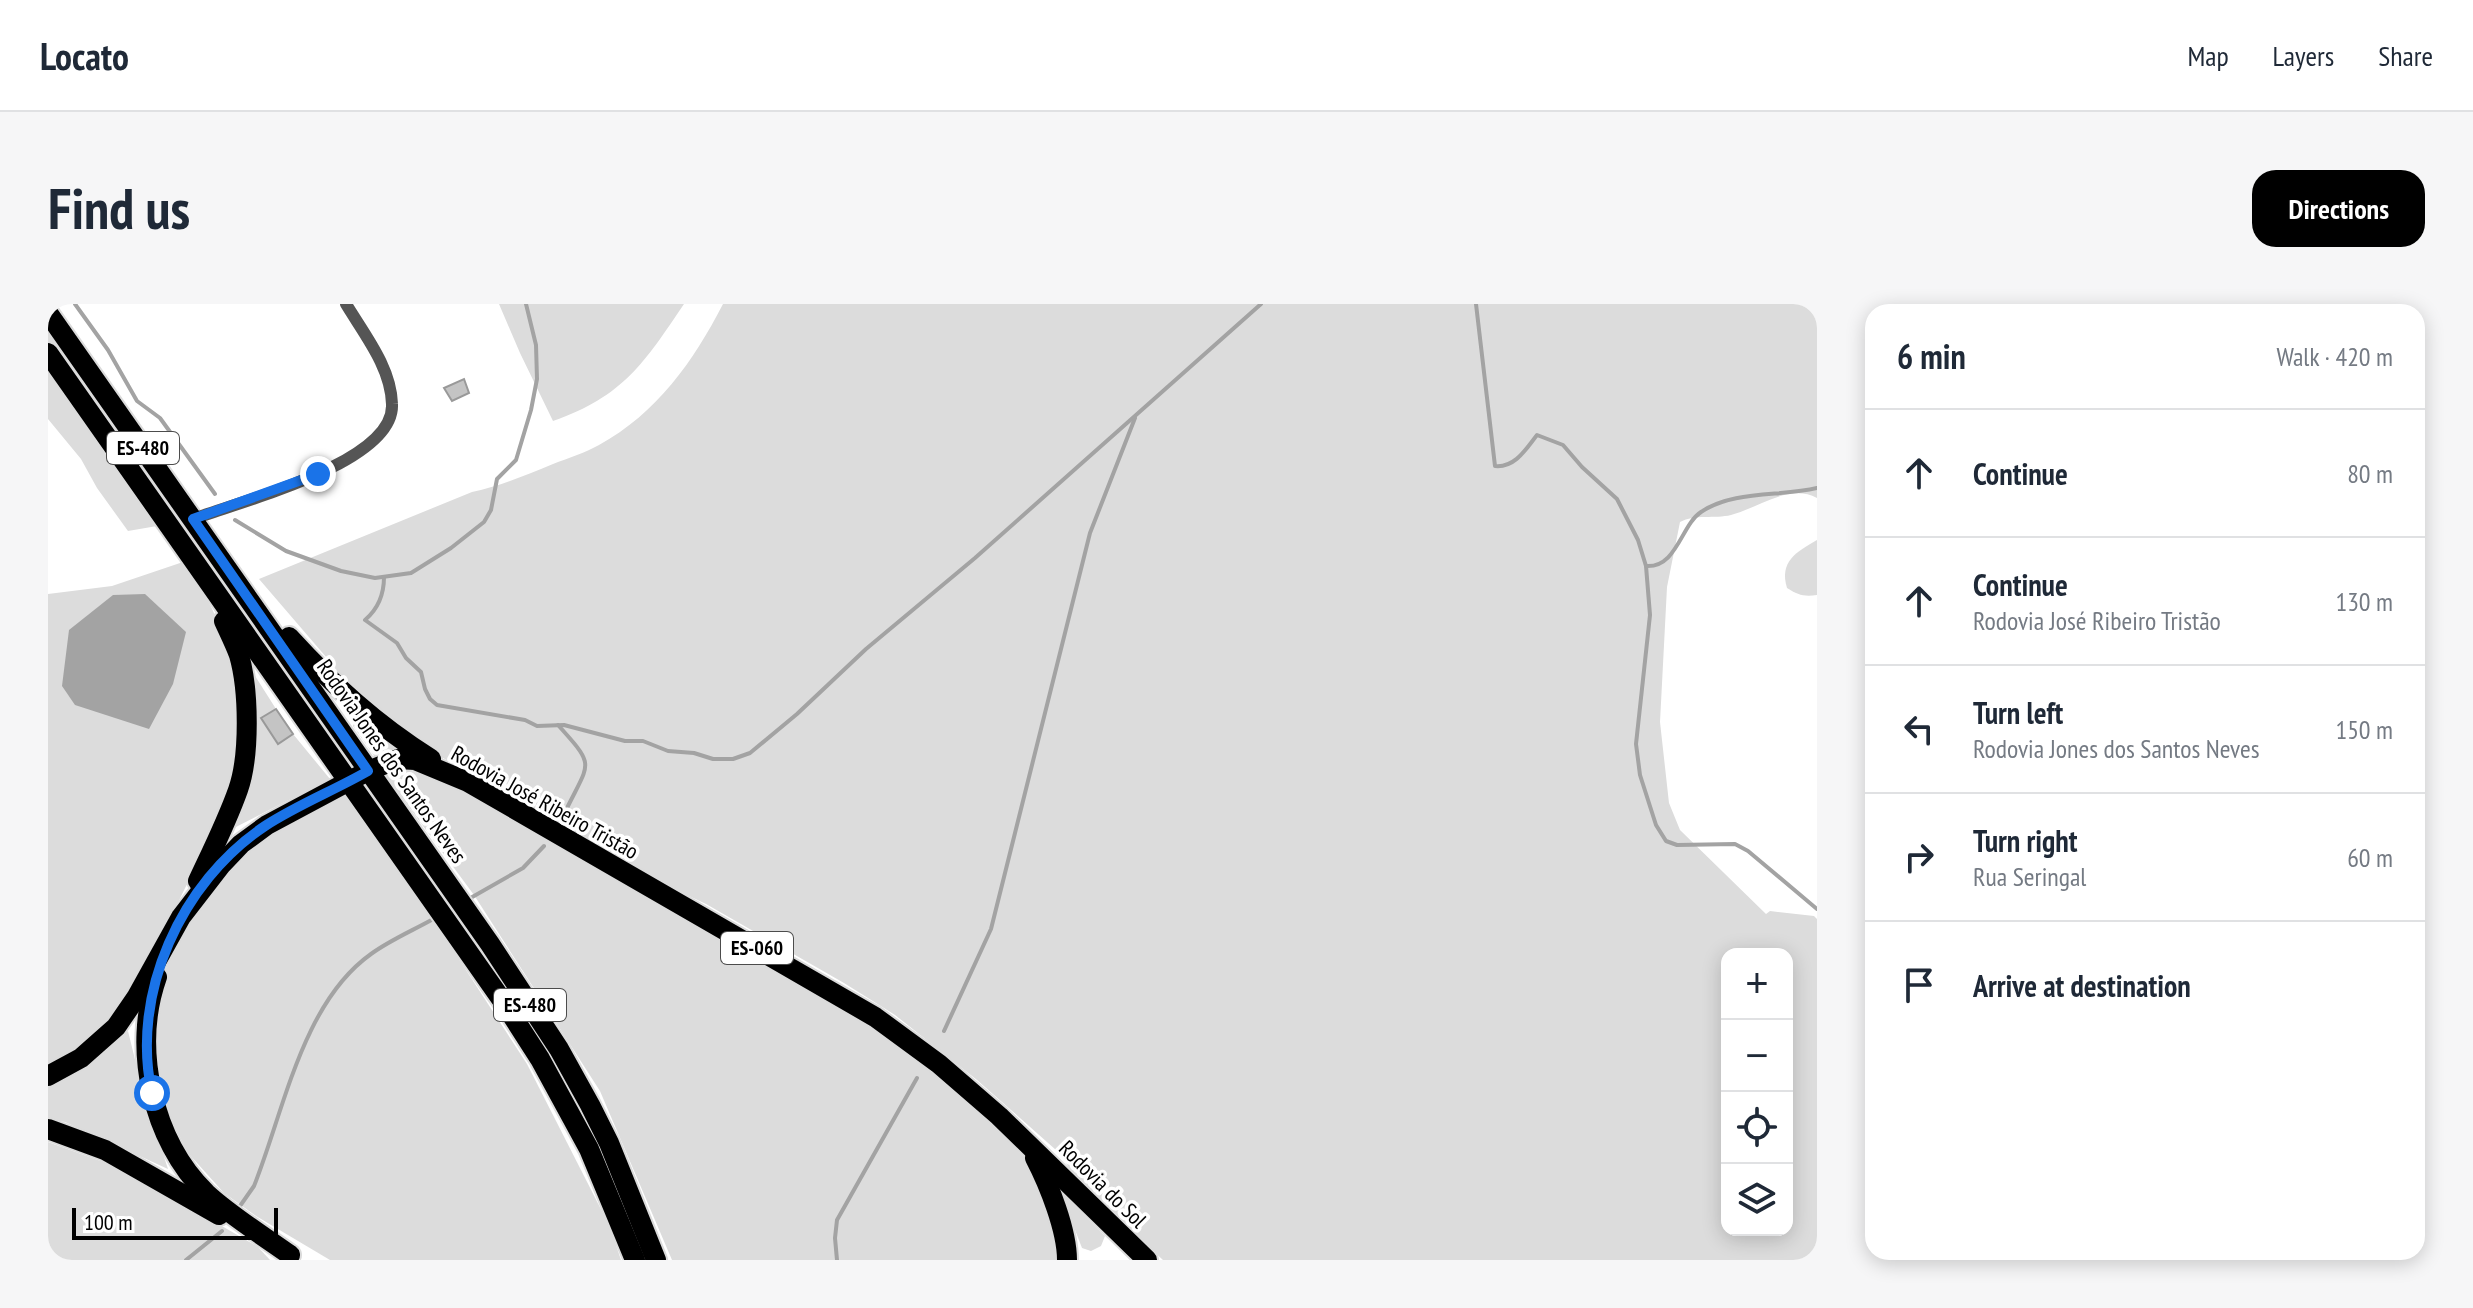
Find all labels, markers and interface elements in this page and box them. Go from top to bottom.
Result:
text: Locato [40,31,129,80]
text: Map [2187,37,2229,74]
text: Layers [2273,37,2334,74]
text: Share [2378,37,2433,74]
button: Directions [2252,170,2425,247]
text: Find us [48,172,190,244]
text: 6 min [1897,334,1966,378]
text: Walk · 420 m [2276,340,2393,373]
road number: ES-480 [107,432,179,464]
icon: ahead [1897,451,1941,495]
text: Continue [1973,454,2068,493]
route end [300,456,336,492]
text: 80 m [2347,457,2393,490]
text: Continue [1973,565,2068,604]
icon: ahead [1897,579,1941,623]
text: 130 m [2335,585,2393,618]
text: Rodovia José Ribeiro Tristão [1973,604,2221,637]
street label: Rodovia Jones dos Santos Neves [311,654,473,868]
text: Turn left [1973,693,2063,732]
icon: left [1897,707,1941,751]
text: 150 m [2335,713,2393,746]
text: Rodovia Jones dos Santos Neves [1973,732,2260,765]
street label: Rodovia José Ribeiro Tristão [447,739,643,865]
text: Turn right [1973,821,2077,860]
icon: right [1897,835,1941,879]
text: 60 m [2347,841,2393,874]
text: Rua Seringal [1973,860,2086,893]
road number: ES-060 [721,932,793,964]
map controls [1721,948,1793,1236]
button: + [1721,948,1793,1020]
icon: arrive [1897,963,1941,1007]
text: Arrive at destination [1973,966,2191,1005]
road number: ES-480 [494,989,566,1021]
button: − [1721,1020,1793,1092]
route start [134,1075,170,1111]
button: locate [1721,1092,1793,1164]
street label: Rodovia do Sol [1053,1134,1153,1234]
button: layers [1721,1164,1793,1236]
scale bar [72,1204,278,1240]
text: 100 m [84,1208,133,1236]

